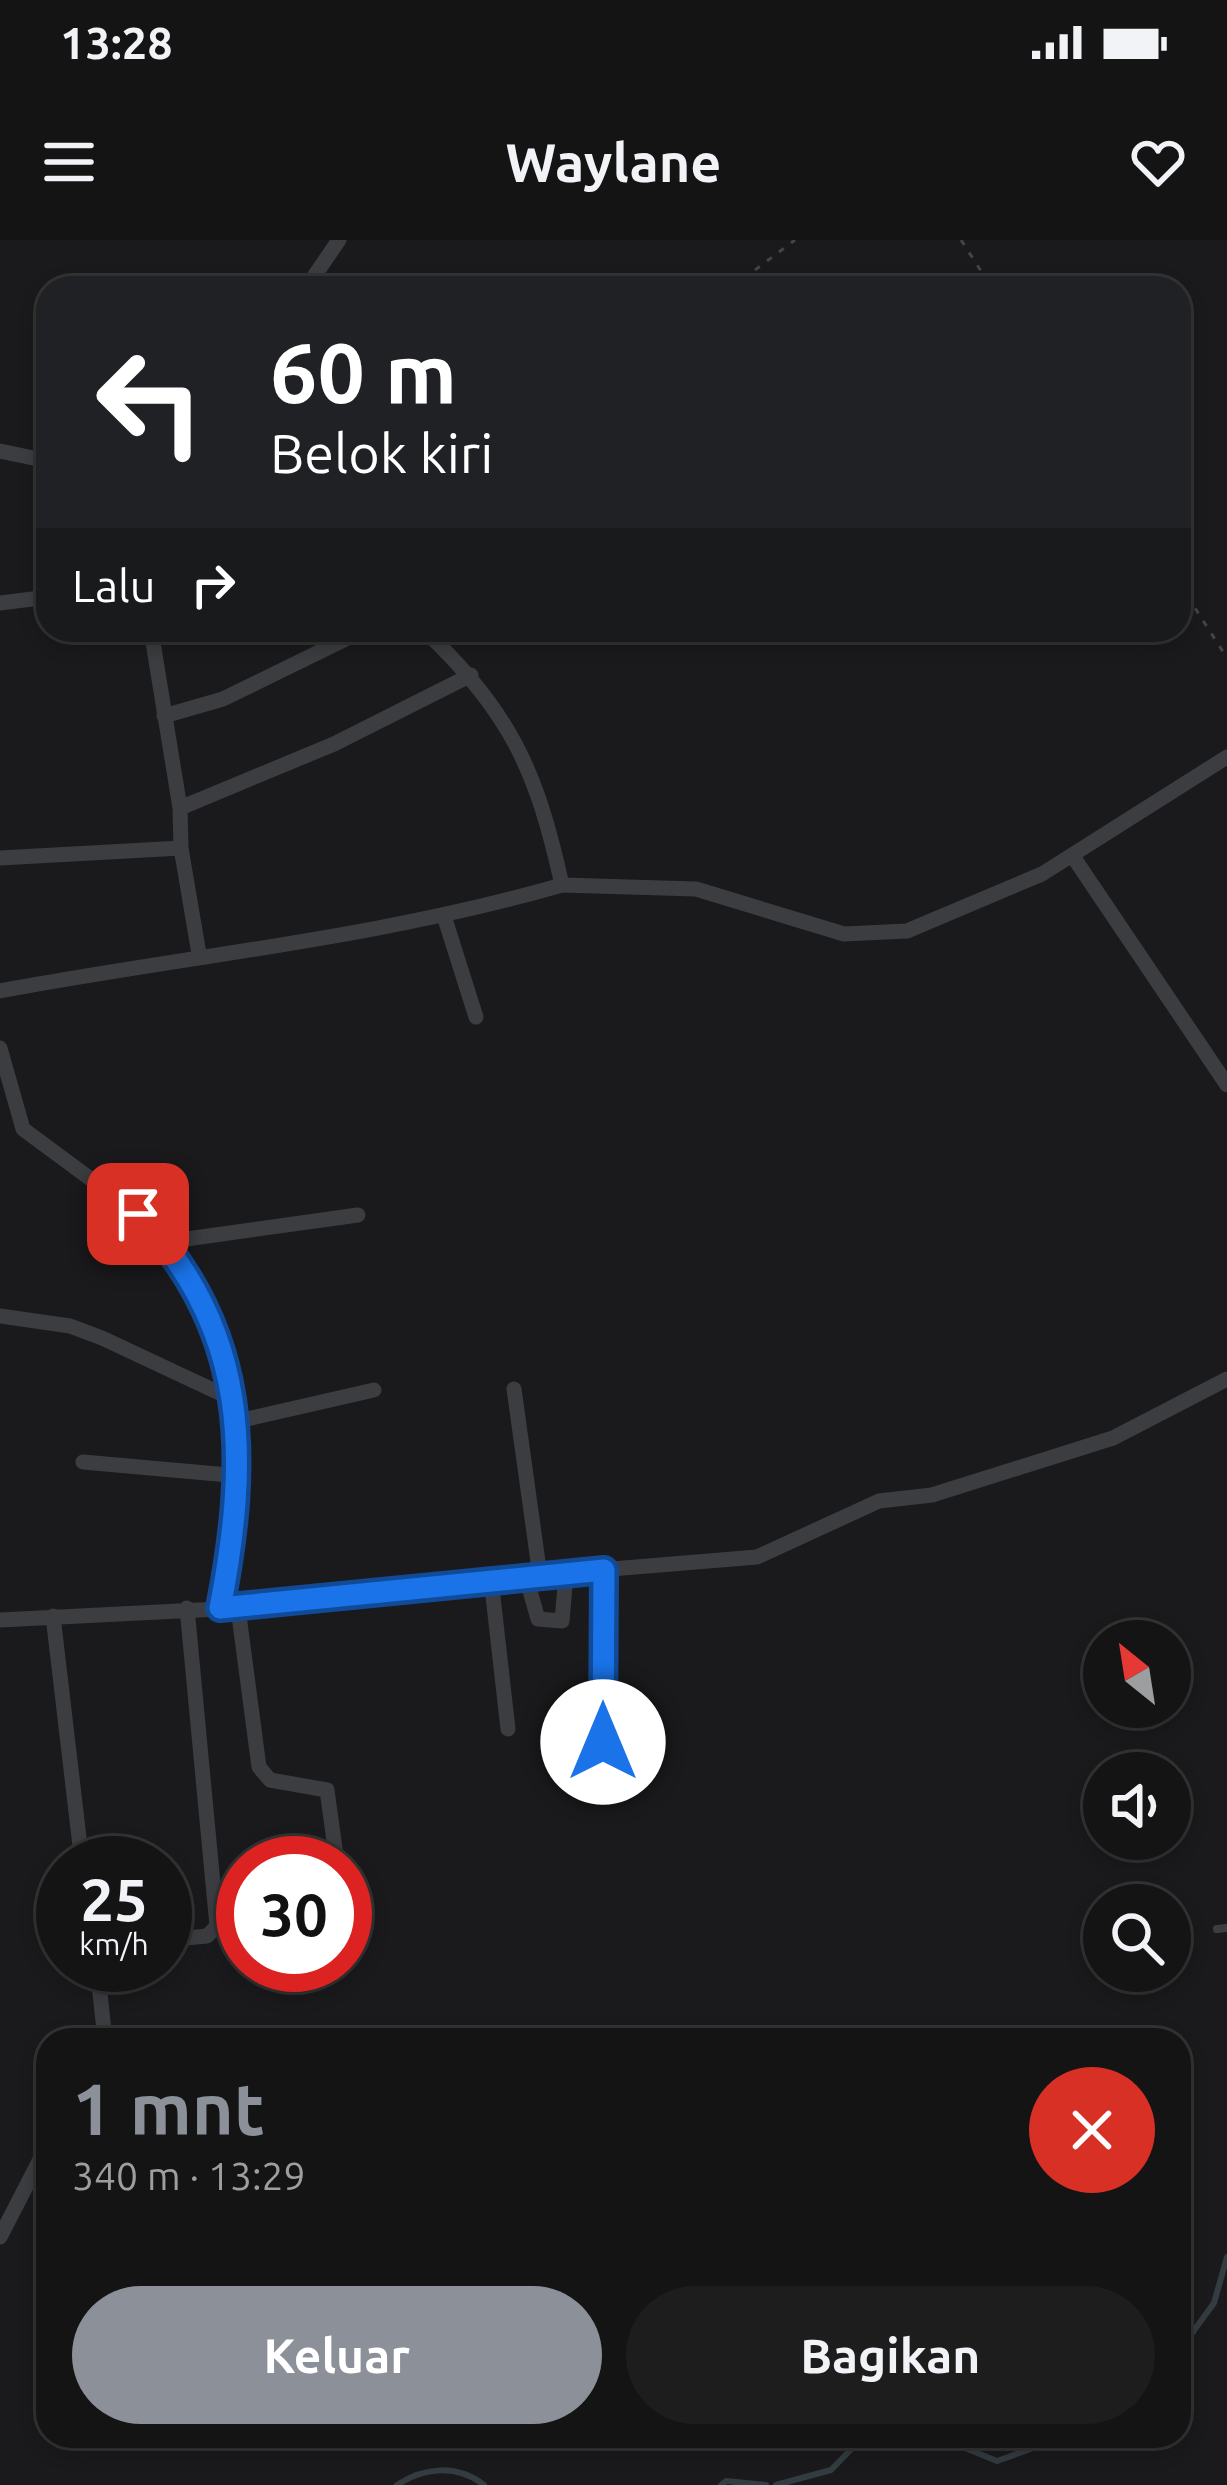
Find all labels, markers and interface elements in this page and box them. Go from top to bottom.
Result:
text: 13:28 [60,17,173,68]
icon: menu [36,129,102,195]
icon: heart [1125,129,1191,195]
text: Waylane [506,132,721,192]
icon: left [72,324,228,480]
text: 60 m [270,325,457,419]
text: Belok kiri [270,423,493,483]
icon: right [180,552,246,618]
text: Lalu [72,560,156,611]
pin [87,1163,189,1265]
icon: arrive [105,1181,171,1247]
north arrow [1083,1620,1191,1728]
map controls [1083,1620,1191,1992]
position arrow [540,1679,666,1805]
button: sound [1083,1752,1191,1860]
speed limit sign: 30 [216,1836,372,1992]
text: 25 [80,1865,148,1932]
button: search [1083,1884,1191,1992]
text: km/h [79,1927,149,1961]
button: close [1029,2067,1155,2193]
text: 1 mnt [72,2068,265,2149]
text: 340 m · 13:29 [72,2154,306,2197]
button: Keluar [72,2286,602,2424]
button: Bagikan [626,2286,1155,2424]

